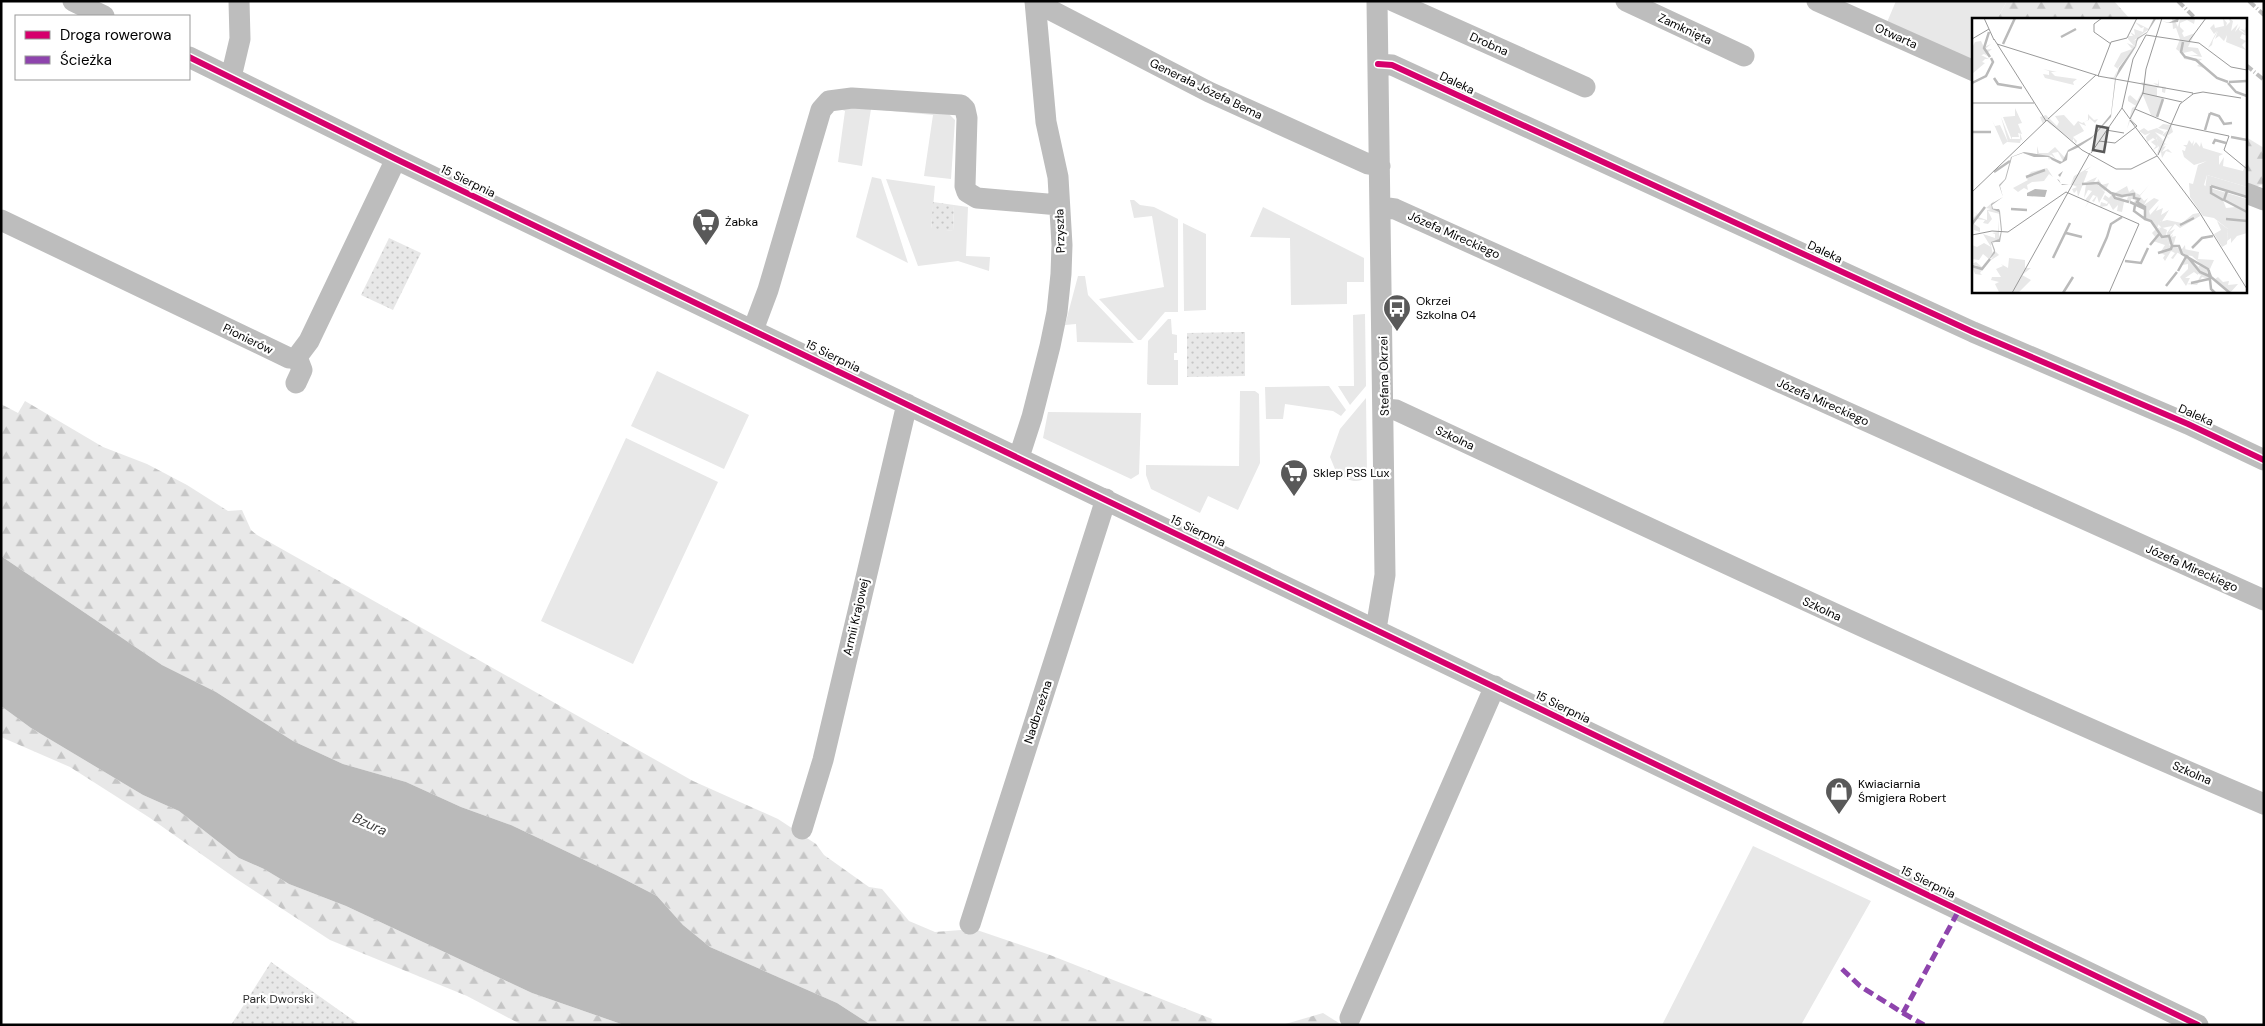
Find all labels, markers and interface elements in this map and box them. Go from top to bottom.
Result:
street label: Zamknięta [1656,10,1714,48]
legend [15,15,190,80]
inset map [1972,18,2248,292]
street label: Otwarta [1872,20,1920,52]
text: Droga rowerowa [60,25,171,45]
street label: Drobna [1467,28,1511,60]
text: Ścieżka [60,50,112,70]
street label: Generała Józefa Bema [1147,55,1265,123]
street label: Daleka [1437,68,1477,98]
street label: 15 Sierpnia [438,161,498,201]
supermarket icon: Żabka [691,207,721,246]
street label: Józefa Mireckiego [1405,208,1503,262]
street label: Przyszła [1051,209,1069,253]
place label: Żabka [725,214,758,230]
street label: Daleka [1805,237,1845,267]
bus stop icon: Okrzei Szkolna 04 [1382,293,1412,332]
place label: Okrzei Szkolna 04 [1416,293,1476,323]
street label: Pionierów [220,320,276,358]
street label: 15 Sierpnia [803,336,863,376]
street label: Stefana Okrzei [1375,336,1393,416]
street label: Józefa Mireckiego [1774,375,1872,429]
street label: Daleka [2176,400,2216,430]
street label: Szkolna [1433,422,1477,454]
supermarket icon: Sklep PSS Lux [1279,458,1309,497]
place label: Sklep PSS Lux [1313,465,1389,481]
street label: 15 Sierpnia [1168,511,1228,551]
street label: Józefa Mireckiego [2143,541,2241,595]
street label: Armii Krajowej [839,577,873,657]
street label: Szkolna [1800,593,1844,625]
street label: Nadbrzeżna [1020,678,1056,746]
street label: 15 Sierpnia [1533,687,1593,727]
street label: Szkolna [2170,758,2214,788]
shop icon: Kwiaciarnia Śmigiera Robert [1824,776,1854,815]
place label: Kwiaciarnia Śmigiera Robert [1858,776,1947,806]
water label: Bzura [350,808,390,840]
street label: 15 Sierpnia [1898,862,1958,902]
park label: Park Dworski [243,991,313,1007]

